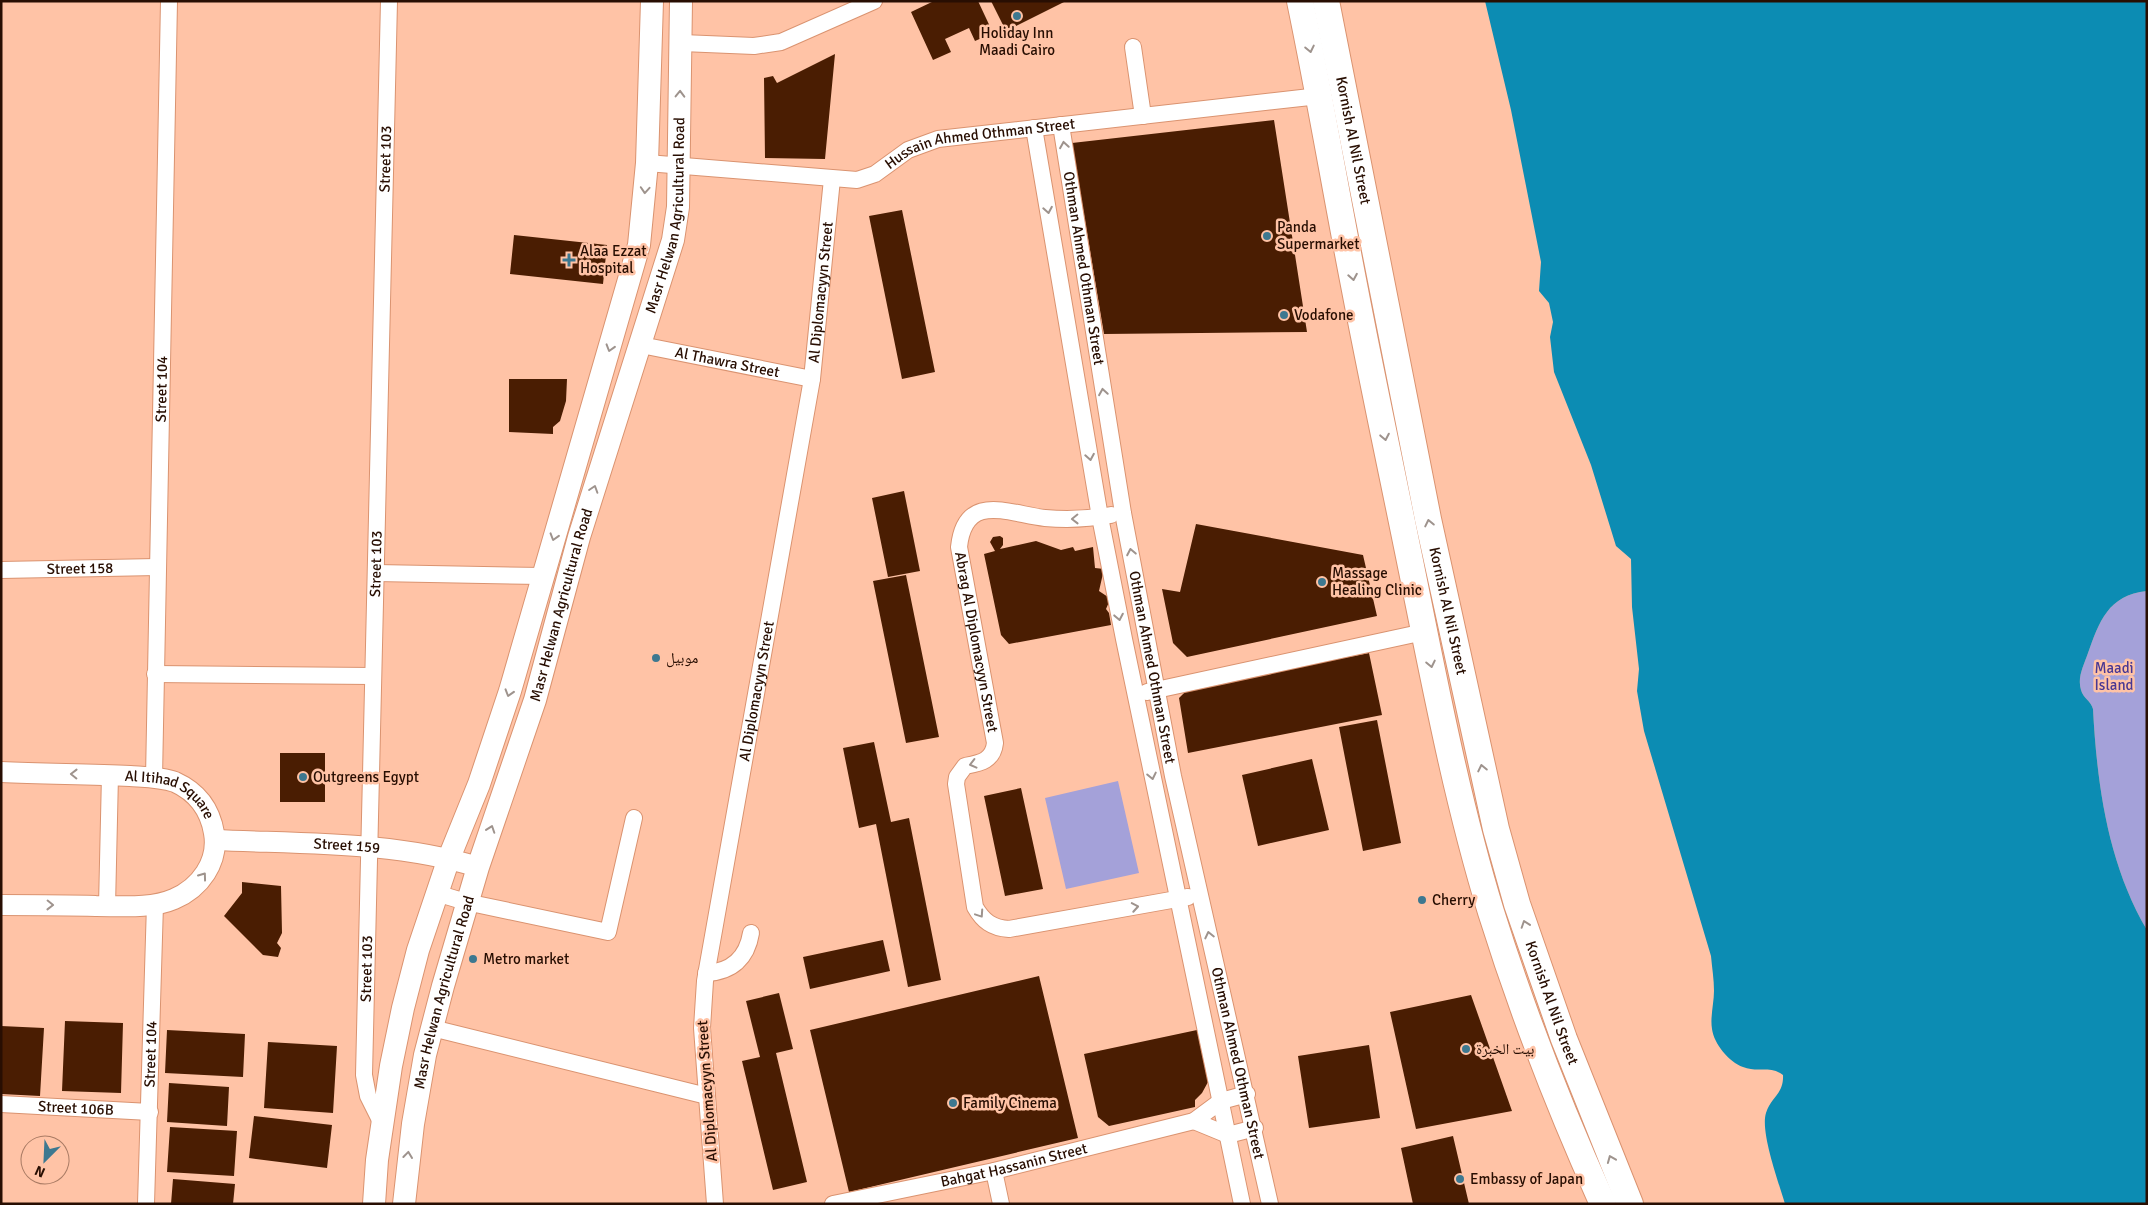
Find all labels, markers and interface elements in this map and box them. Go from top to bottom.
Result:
marker: Holiday Inn Maadi Cairo [1011,10,1023,22]
place label: Holiday Inn Maadi Cairo [979,24,1055,59]
one-way arrow [1304,45,1314,53]
street label: Kornish Al Nil Street [1332,75,1375,206]
one-way arrow [675,90,686,98]
street label: Hussain Ahmed Othman Street [881,115,1076,173]
street label: Masr Helwan Agricultural Road [641,117,688,316]
street label: Street 103 [376,125,395,193]
one-way arrow [1059,141,1070,149]
street label: Othman Ahmed Othman Street [1060,170,1108,366]
one-way arrow [640,186,651,194]
one-way arrow [1042,206,1052,215]
place label: Panda Supermarket [1277,218,1360,253]
street label: Al Diplomacyyn Street [805,221,837,364]
marker: Panda Supermarket [1261,230,1273,242]
place label: Alaa Ezzat Hospital [580,242,647,277]
marker: Alaa Ezzat Hospital [562,253,576,267]
one-way arrow [1347,273,1357,282]
place label: Vodafone [1294,306,1354,324]
marker: Vodafone [1278,309,1290,321]
one-way arrow [606,343,616,351]
street label: Al Thawra Street [674,343,781,381]
street label: Street 104 [152,356,171,423]
one-way arrow [1099,388,1109,397]
one-way arrow [1379,432,1389,441]
one-way arrow [1084,452,1094,461]
one-way arrow [589,486,599,494]
street label: Masr Helwan Agricultural Road [526,506,597,703]
one-way arrow [1071,514,1078,524]
one-way arrow [1424,519,1435,528]
street label: Street 103 [366,530,386,597]
one-way arrow [550,533,560,541]
street label: Kornish Al Nil Street [1425,545,1471,676]
one-way arrow [1126,548,1136,557]
street label: Abrag Al Diplomacyyn Street [951,550,1002,734]
street label: Street 158 [46,559,114,578]
place label: Massage Healing Clinic [1332,564,1422,599]
street label: Othman Ahmed Othman Street [1125,569,1179,765]
marker: Massage Healing Clinic [1316,576,1328,588]
one-way arrow [1114,612,1124,621]
street label: Al Diplomacyyn Street [735,620,778,763]
place label: موبيل [666,649,698,668]
marker: موبيل [650,652,662,664]
park label: Maadi Island [2094,659,2134,694]
one-way arrow [1426,660,1436,669]
one-way arrow [505,689,515,697]
one-way arrow [969,758,978,769]
one-way arrow [1477,763,1488,772]
street label: Al Itihad Square [124,767,218,822]
place label: Outgreens Egypt [313,768,419,786]
one-way arrow [70,769,78,779]
marker: Outgreens Egypt [297,771,309,783]
one-way arrow [1147,771,1157,780]
one-way arrow [485,825,495,833]
street label: Street 159 [313,834,381,857]
one-way arrow [197,872,206,882]
place label: Cherry [1432,891,1475,909]
street label: Masr Helwan Agricultural Road [410,893,478,1090]
marker: Cherry [1416,894,1428,906]
one-way arrow [46,900,54,910]
one-way arrow [1131,902,1139,912]
one-way arrow [974,908,983,918]
one-way arrow [1520,921,1530,929]
one-way arrow [1204,931,1214,939]
street label: Street 103 [357,935,376,1002]
street label: Kornish Al Nil Street [1522,939,1582,1067]
place label: Metro market [483,950,569,968]
marker: Metro market [467,953,479,965]
street label: Othman Ahmed Othman Street [1208,966,1269,1161]
street label: Street 104 [141,1020,160,1088]
street label: Al Diplomacyyn Street [693,1020,721,1162]
place label: بيت الخبرة [1476,1040,1534,1058]
marker: بيت الخبرة [1460,1043,1472,1055]
place label: Family Cinema [963,1094,1057,1112]
street label: Street 106B [38,1097,114,1119]
marker: Family Cinema [947,1097,959,1109]
north arrow [20,1135,70,1185]
street label: Bahgat Hassanin Street [939,1139,1089,1191]
one-way arrow [402,1151,413,1159]
one-way arrow [1607,1155,1618,1164]
text: N [32,1162,48,1181]
place label: Embassy of Japan [1470,1170,1583,1188]
marker: Embassy of Japan [1454,1173,1466,1185]

